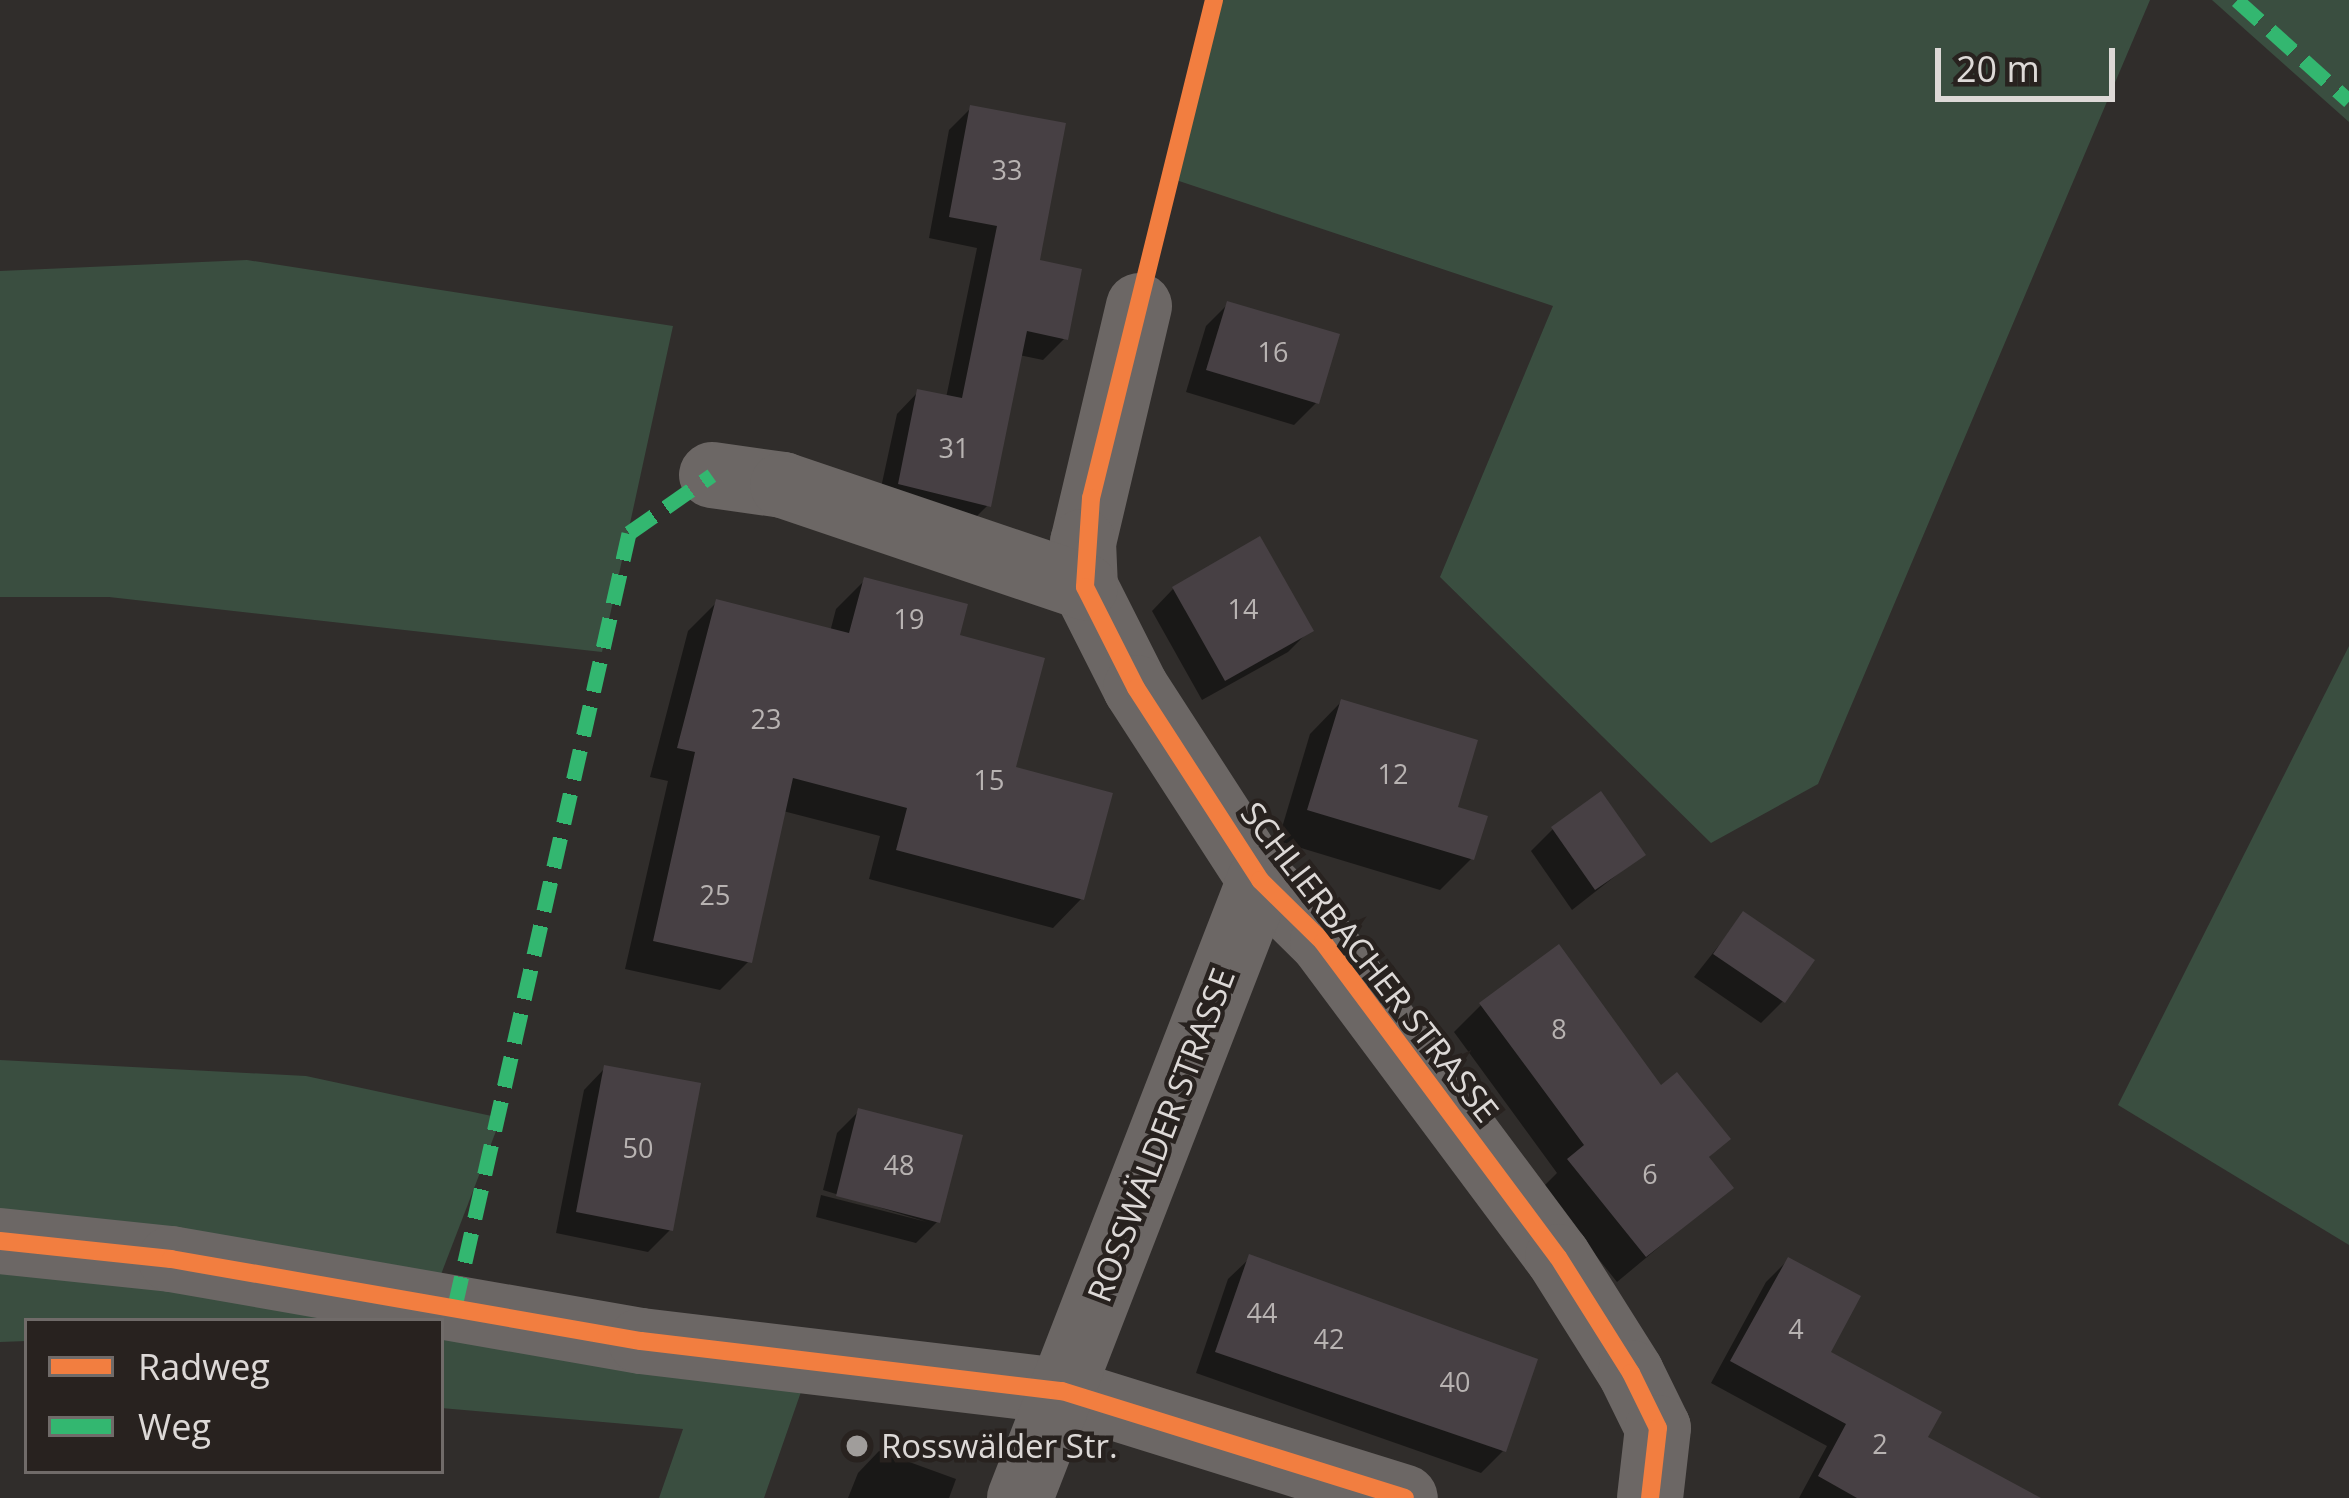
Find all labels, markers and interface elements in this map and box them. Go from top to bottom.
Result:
scale bar [1941,24,2121,98]
text: 20 m [1956,44,2040,93]
house number: 33 [992,154,1022,186]
house number: 16 [1258,336,1288,368]
house number: 31 [939,432,969,464]
house number: 14 [1228,593,1258,625]
house number: 19 [894,603,924,635]
house number: 23 [751,703,781,735]
house number: 12 [1378,758,1408,790]
house number: 15 [974,764,1004,796]
street label: SCHLIERBACHER STRASSE [1233,794,1507,1130]
house number: 25 [700,879,730,911]
street label: ROSSWÄLDER STRASSE [1079,963,1243,1307]
house number: 8 [1551,1013,1567,1045]
house number: 50 [623,1132,653,1164]
house number: 48 [884,1149,914,1181]
house number: 6 [1642,1158,1658,1190]
house number: 44 [1247,1297,1277,1329]
house number: 4 [1788,1313,1804,1345]
legend [24,1318,444,1474]
house number: 42 [1314,1323,1344,1355]
text: Radweg [138,1342,270,1391]
house number: 40 [1440,1366,1470,1398]
text: Weg [138,1402,211,1451]
place label: Rosswälder Str. [881,1426,1118,1466]
house number: 2 [1872,1428,1888,1460]
marker: Rosswälder Str. [844,1433,870,1459]

